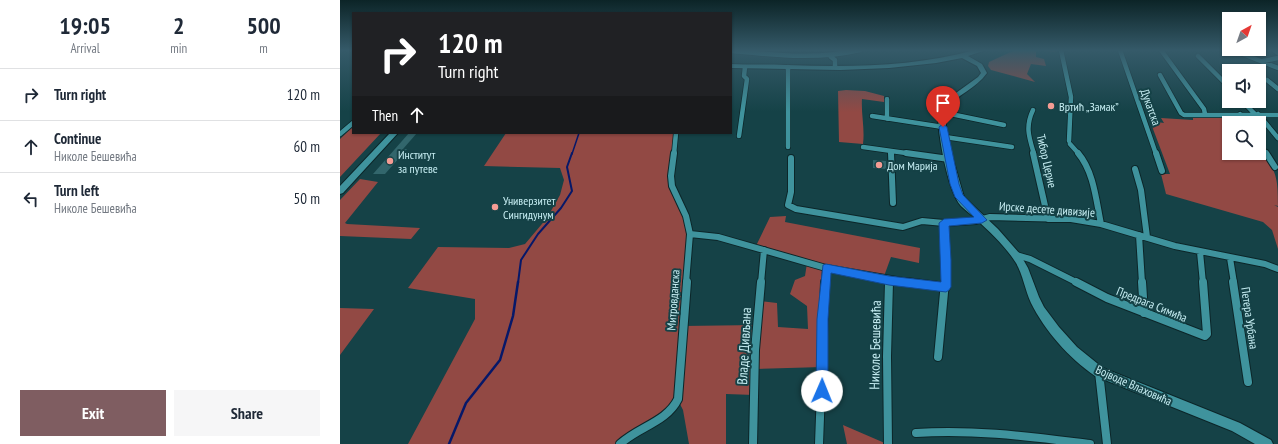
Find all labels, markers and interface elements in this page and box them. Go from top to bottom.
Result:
text: 19:05 [59,10,111,41]
text: 2 [173,10,184,41]
text: 500 [246,10,281,41]
north arrow [1222,12,1266,56]
map controls [1222,12,1266,160]
text: 120 m [438,24,502,61]
icon: right [372,28,424,80]
text: Arrival [70,40,100,57]
text: min [170,40,187,57]
text: m [259,40,268,57]
text: Turn right [438,60,498,83]
button: sound [1222,64,1266,108]
icon: right [20,84,42,106]
text: Turn right [54,85,106,104]
text: 120 m [287,85,320,104]
pin [926,86,960,127]
street label: Дукатска [1138,87,1165,127]
icon: arrive [932,92,954,114]
place label: Вртић „Замак” [1059,99,1119,114]
marker: Вртић „Замак” [1046,101,1056,111]
icon: ahead [406,104,428,126]
text: Then [372,106,398,125]
button: search [1222,116,1266,160]
text: Continue [54,129,101,148]
street label: Тибор Церне [1034,133,1060,189]
icon: ahead [20,136,42,158]
text: 60 m [294,137,320,156]
place label: Институт за путеве [398,147,438,176]
text: Николе Бешевића [54,148,137,165]
marker: Институт за путеве [385,156,395,166]
place label: Дом Марија [887,158,938,173]
marker: Дом Марија [874,160,884,170]
text: Turn left [54,181,99,200]
icon: left [20,188,42,210]
text: 50 m [294,189,320,208]
place label: Универзитет Сингидунум [503,193,556,222]
street label: Ирске десете дивизије [999,198,1095,220]
text: Николе Бешевића [54,200,137,217]
marker: Универзитет Сингидунум [490,202,500,212]
street label: Митровданска [663,269,683,331]
street label: Предрага Симића [1114,283,1190,325]
street label: Петера Урбана [1238,286,1262,350]
street label: Николе Бешевића [865,300,885,390]
street label: Владе Дивљана [733,307,755,385]
street label: Војводе Влаховића [1094,362,1175,409]
position arrow [801,370,843,412]
button: Exit [20,390,166,436]
button: Share [174,390,320,436]

